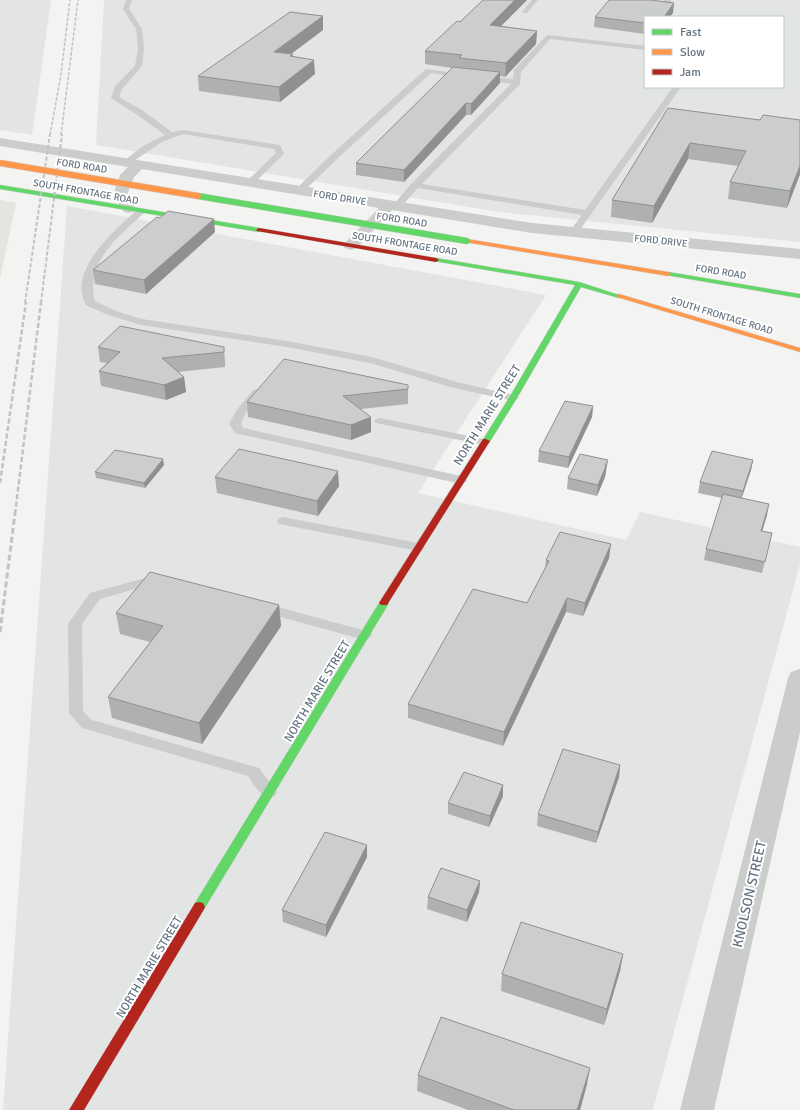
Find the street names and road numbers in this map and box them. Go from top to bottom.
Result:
street label: FORD ROAD [56,156,108,176]
street label: SOUTH FRONTAGE ROAD [32,177,139,207]
street label: FORD DRIVE [313,188,367,208]
street label: FORD ROAD [376,210,428,230]
street label: SOUTH FRONTAGE ROAD [351,230,458,258]
street label: FORD DRIVE [634,232,688,250]
street label: FORD ROAD [695,262,747,282]
street label: SOUTH FRONTAGE ROAD [669,295,774,337]
street label: NORTH MARIE STREET [450,362,525,468]
street label: NORTH MARIE STREET [281,638,354,745]
street label: KNOLSON STREET [729,839,770,949]
street label: NORTH MARIE STREET [113,914,186,1021]

